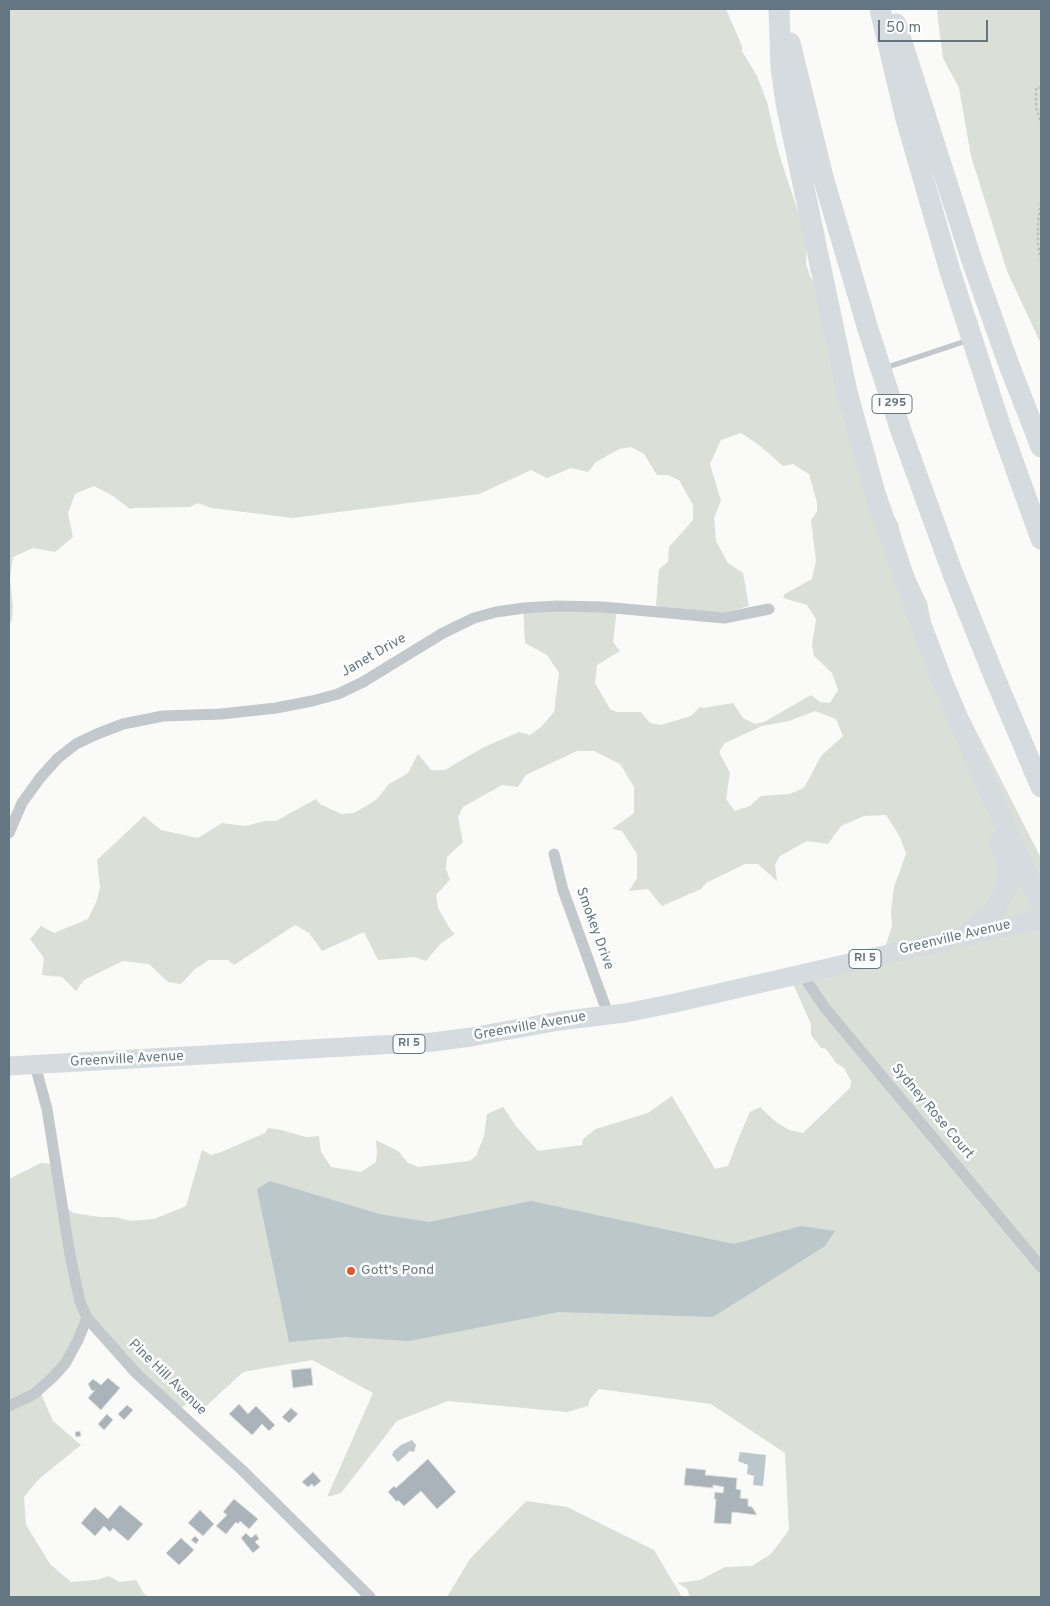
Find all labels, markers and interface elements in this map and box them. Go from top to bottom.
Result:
scale bar [880,10,990,42]
text: 50 m [886,19,921,38]
road number: I 295 [872,394,912,414]
street label: Janet Drive [338,631,410,681]
street label: Smokey Drive [571,886,617,972]
street label: Greenville Avenue [898,917,1012,959]
road number: RI 5 [849,950,881,969]
street label: Greenville Avenue [473,1009,587,1045]
road number: RI 5 [393,1034,425,1054]
street label: Greenville Avenue [70,1049,184,1071]
street label: Sydney Rose Court [887,1061,977,1163]
place label: Gott's Pond [361,1263,434,1279]
marker: Gott's Pond [345,1265,357,1277]
street label: Pine Hill Avenue [124,1337,210,1419]

